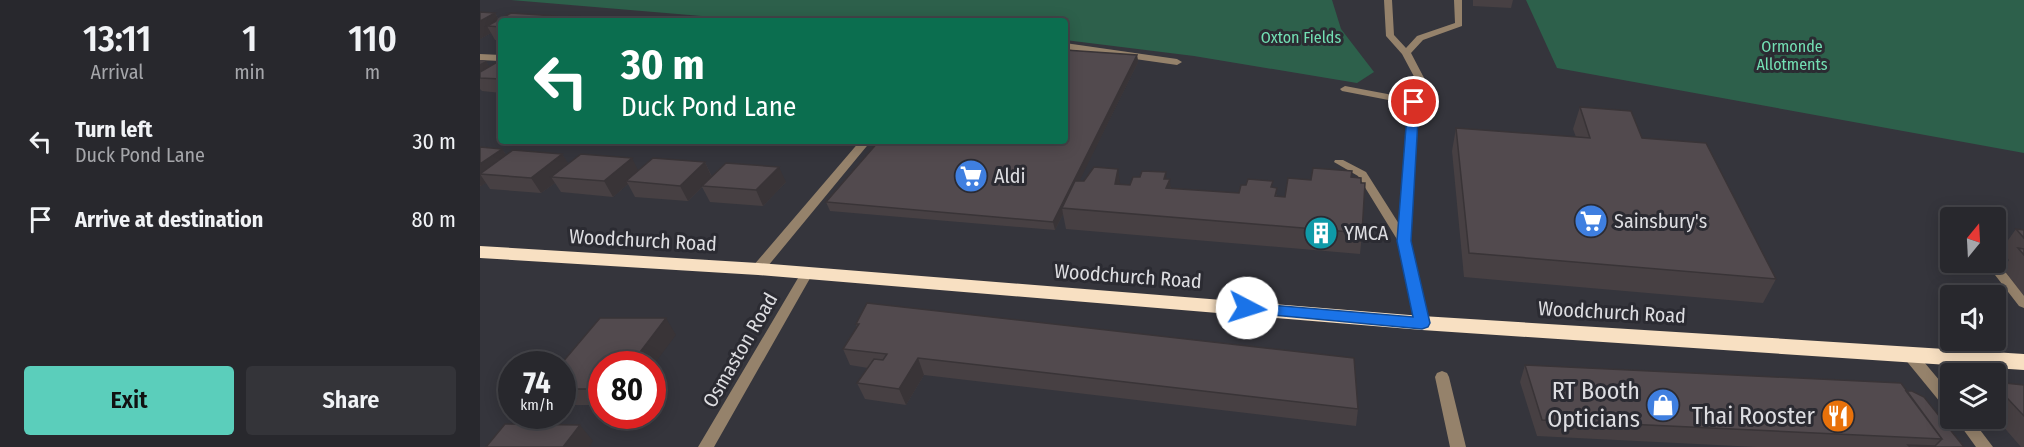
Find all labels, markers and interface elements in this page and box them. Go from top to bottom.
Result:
text: 13:11 [83,17,151,61]
text: 1 [242,17,257,61]
text: 110 [348,17,397,61]
park label: Oxton Fields [1261,28,1341,47]
park label: Ormonde Allotments [1756,37,1828,74]
text: 30 m [621,40,705,90]
icon: left [522,42,600,120]
text: Arrival [91,60,144,84]
text: min [234,60,265,84]
text: m [365,60,380,84]
pin [1388,76,1439,127]
icon: arrive [1397,85,1430,118]
text: Duck Pond Lane [621,91,796,123]
text: Turn left [75,116,153,143]
icon: left [24,125,57,158]
text: 30 m [413,128,456,155]
text: Duck Pond Lane [75,143,205,167]
supermarket icon: Aldi [953,158,989,194]
place label: Aldi [994,164,1025,188]
icon: arrive [24,203,57,236]
supermarket icon: Sainsbury's [1573,203,1609,239]
text: Arrive at destination [75,206,263,233]
text: 80 m [411,206,456,233]
north arrow [1940,207,2006,273]
map controls [1940,207,2006,429]
place label: Sainsbury's [1614,209,1707,233]
building icon: YMCA [1303,215,1339,251]
place label: YMCA [1344,221,1389,245]
street label: Woodchurch Road [569,224,717,256]
street label: Woodchurch Road [1053,259,1203,293]
position arrow [1215,276,1279,340]
button: sound [1940,285,2006,351]
street label: Osmaston Road [698,289,782,411]
street label: Woodchurch Road [1538,296,1686,328]
speed limit sign: 80 [588,351,666,429]
button: layers [1940,363,2006,429]
text: 74 [523,365,551,401]
button: Exit [24,366,234,435]
button: Share [246,366,456,435]
place label: RT Booth Opticians [1547,377,1640,433]
shop icon: RT Booth Opticians [1645,387,1681,423]
text: km/h [520,396,554,414]
restaurant icon: Thai Rooster [1820,398,1856,434]
place label: Thai Rooster [1692,402,1816,430]

